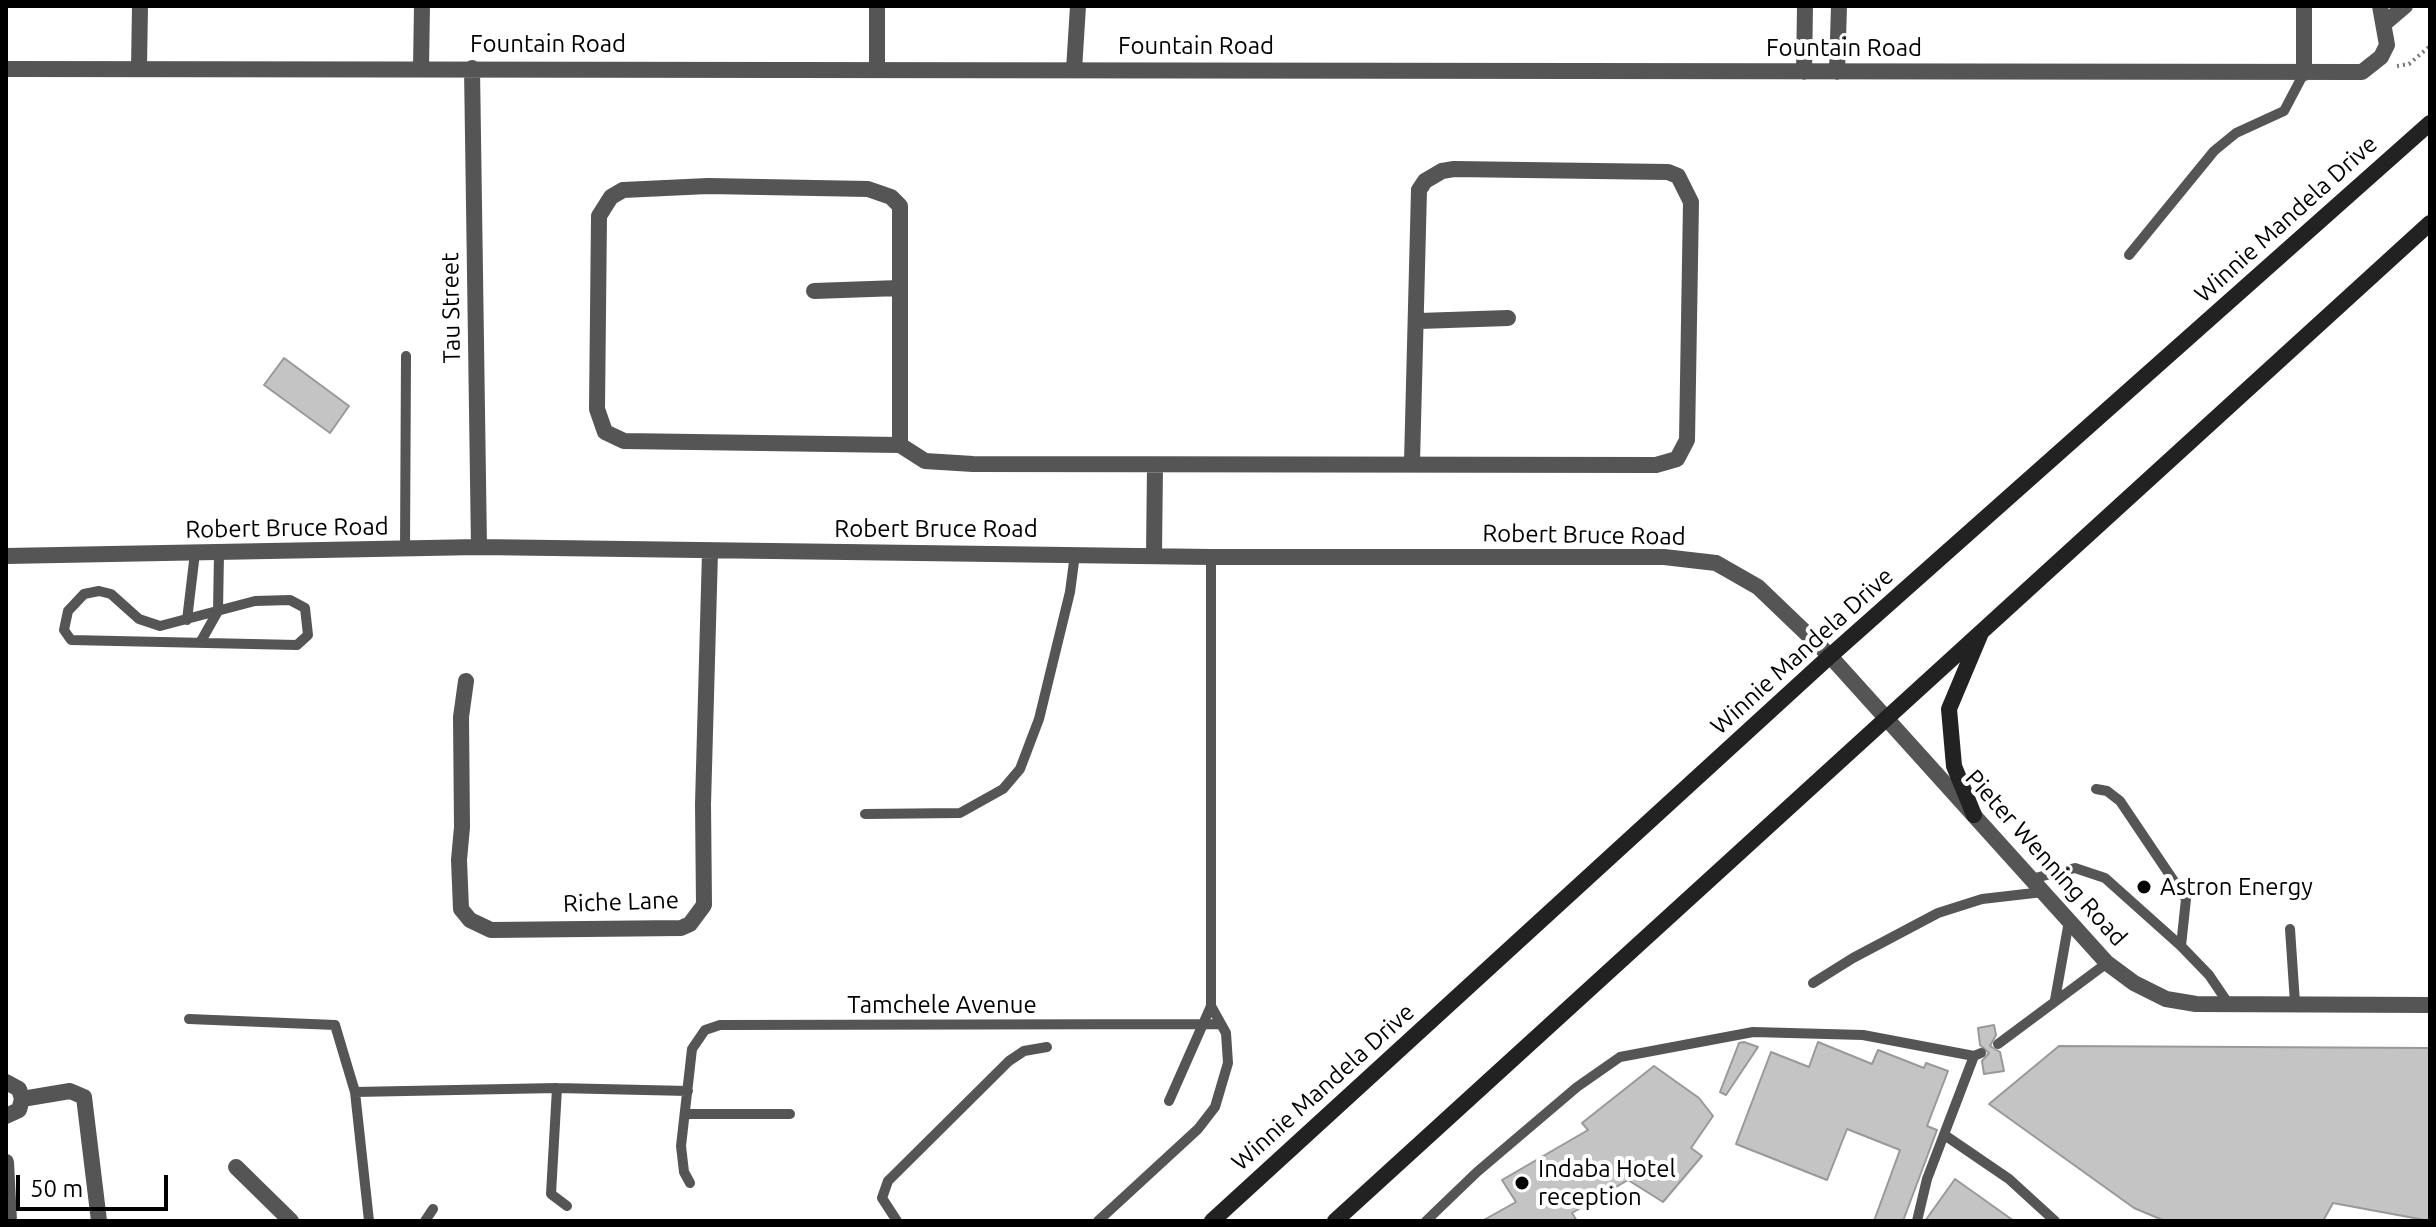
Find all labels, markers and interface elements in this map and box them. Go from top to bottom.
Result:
street label: Fountain Road [470,30,626,58]
street label: Fountain Road [1118,32,1274,60]
street label: Fountain Road [1766,34,1922,62]
street label: Winnie Mandela Drive [2189,129,2383,309]
street label: Tau Street [436,252,466,364]
street label: Robert Bruce Road [185,512,389,544]
street label: Robert Bruce Road [834,515,1038,543]
street label: Robert Bruce Road [1482,519,1686,551]
street label: Winnie Mandela Drive [1705,561,1899,741]
street label: Pieter Wenning Road [1959,764,2133,952]
place label: Astron Energy [2160,873,2313,901]
marker: Astron Energy [2135,878,2153,896]
street label: Riche Lane [563,886,679,918]
street label: Tamchele Avenue [847,991,1037,1019]
street label: Winnie Mandela Drive [1226,997,1420,1177]
place label: Indaba Hotel reception [1538,1155,1676,1211]
scale bar [20,1159,172,1209]
marker: Indaba Hotel reception [1513,1174,1531,1192]
text: 50 m [30,1175,83,1202]

